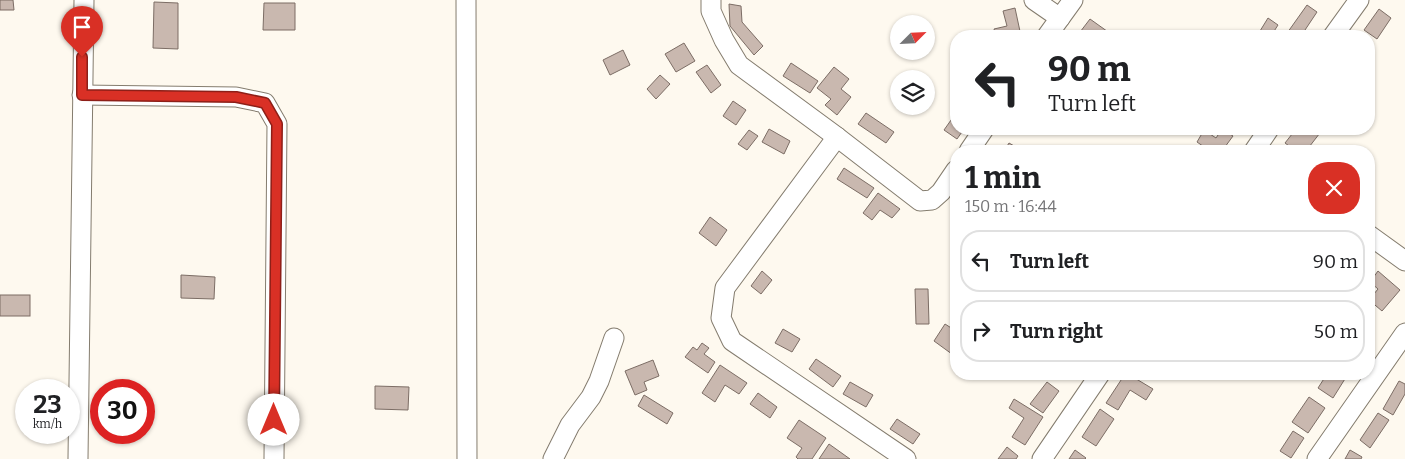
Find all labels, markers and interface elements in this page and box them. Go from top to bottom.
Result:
pin [61,6,103,57]
icon: arrive [68,13,96,41]
north arrow [890,15,935,60]
map controls [890,15,935,115]
text: 90 m [1048,48,1131,90]
icon: left [965,50,1030,115]
button: layers [890,70,935,115]
text: Turn left [1048,90,1136,117]
text: 1 min [965,160,1041,196]
button: close [1308,162,1360,214]
text: 150 m · 16:44 [965,197,1057,216]
icon: left [967,247,995,275]
text: Turn left [1010,250,1089,273]
text: 90 m [1313,250,1358,273]
icon: right [967,317,995,345]
text: Turn right [1010,320,1103,343]
text: 50 m [1314,320,1358,343]
speed limit sign: 30 [90,379,155,444]
text: 23 [33,390,62,420]
position arrow [247,393,299,445]
text: km/h [33,417,62,431]

